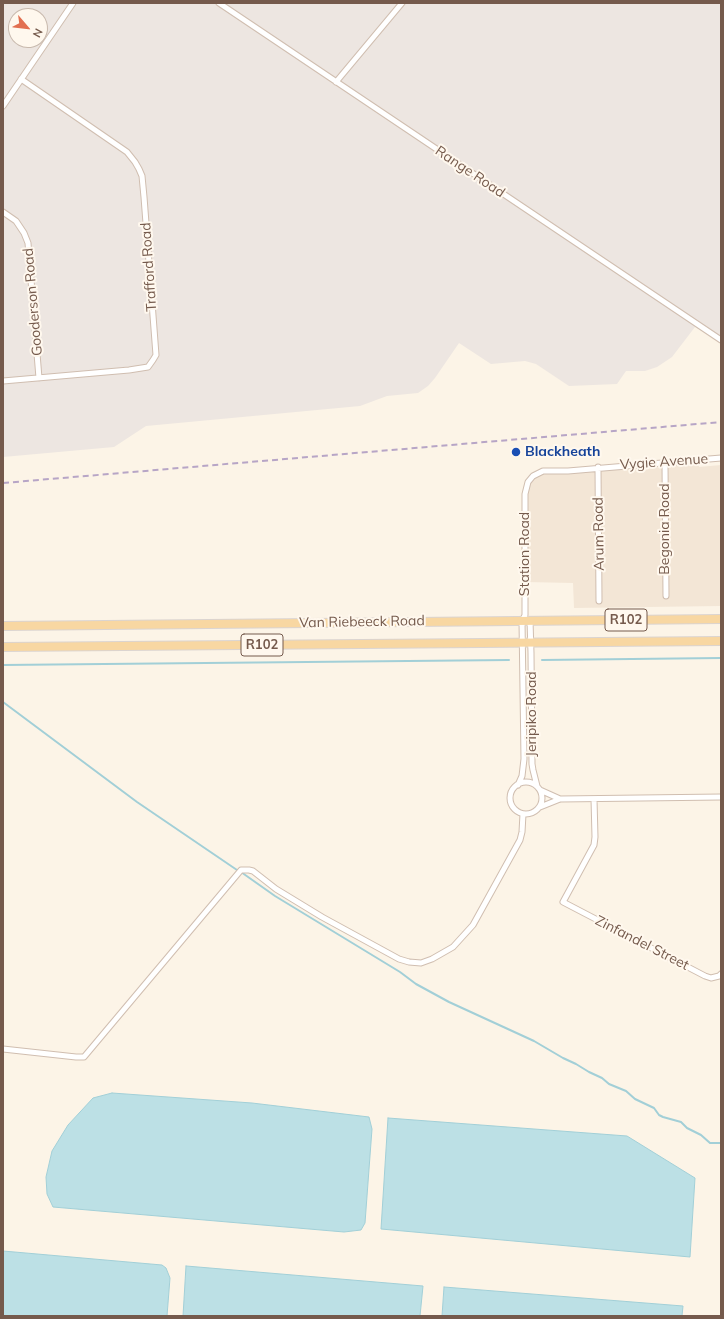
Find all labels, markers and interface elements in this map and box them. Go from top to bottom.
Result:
north arrow [8,8,48,48]
text: N [30,26,46,40]
street label: Range Road [432,143,508,201]
street label: Trafford Road [138,222,160,312]
street label: Gooderson Road [20,247,46,357]
place label: Blackheath [525,444,600,460]
marker: Blackheath [510,446,522,458]
street label: Vygie Avenue [619,451,709,473]
street label: Begonia Road [657,483,673,575]
street label: Arum Road [590,497,608,571]
street label: Station Road [517,512,533,596]
road number: R102 [605,609,647,631]
street label: Van Riebeeck Road [299,613,425,631]
road number: R102 [241,634,283,656]
street label: Jeripiko Road [524,671,540,757]
street label: Zinfandel Street [592,912,692,974]

